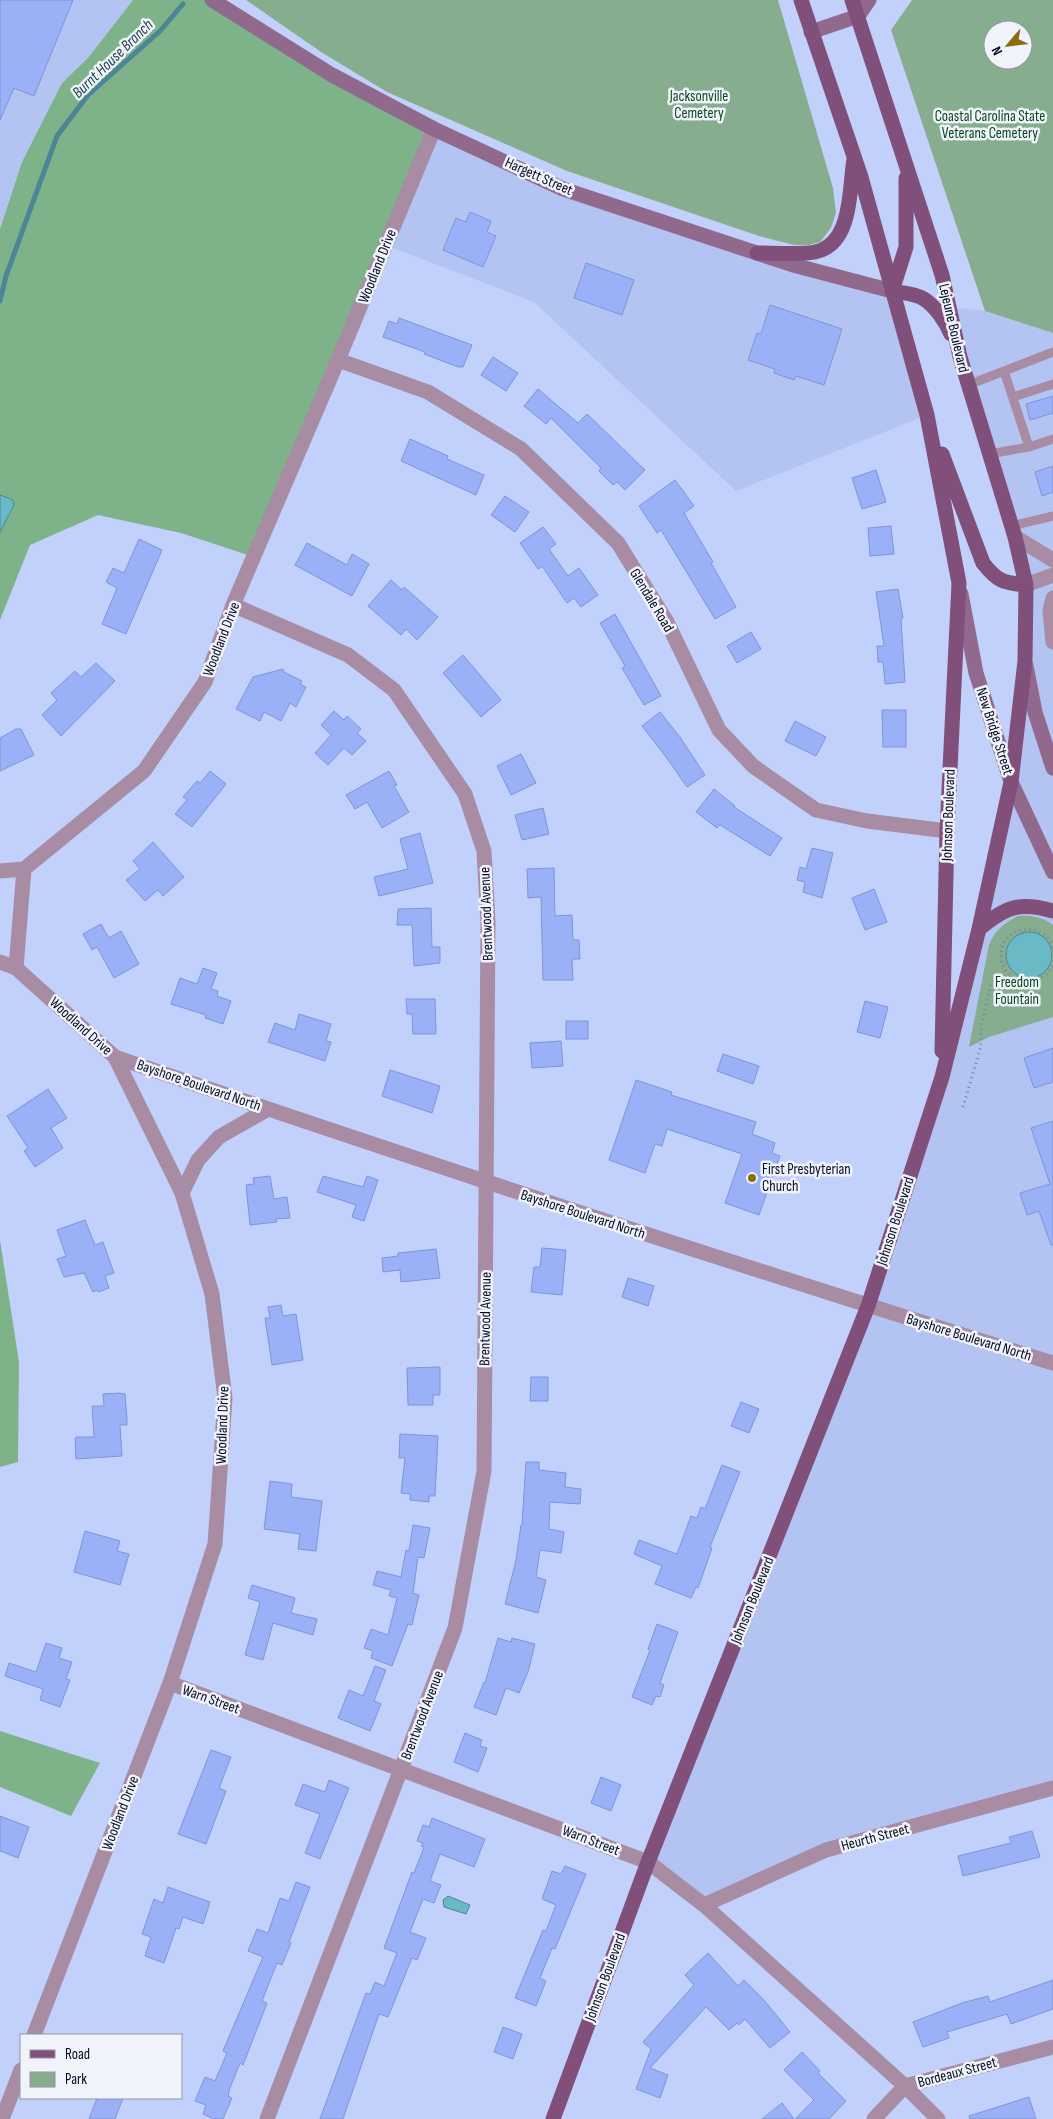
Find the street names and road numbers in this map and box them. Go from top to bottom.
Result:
street label: Hargett Street [502,153,576,200]
street label: Woodland Drive [354,226,401,306]
street label: Lejeune Boulevard [934,282,973,374]
street label: Glendale Road [625,565,678,636]
street label: Woodland Drive [199,599,244,679]
street label: New Bridge Street [972,685,1018,778]
street label: Johnson Boulevard [937,769,960,862]
street label: Brentwood Avenue [475,867,498,961]
street label: Woodland Drive [45,993,116,1060]
street label: Bayshore Boulevard North [134,1055,263,1116]
street label: Johnson Boulevard [872,1174,919,1269]
street label: Bayshore Boulevard North [518,1185,648,1244]
street label: Brentwood Avenue [475,1272,496,1366]
street label: Bayshore Boulevard North [904,1309,1034,1366]
street label: Woodland Drive [212,1386,233,1464]
street label: Johnson Boulevard [726,1554,779,1647]
street label: Brentwood Avenue [397,1668,448,1762]
street label: Warn Street [179,1680,243,1719]
street label: Woodland Drive [98,1773,143,1853]
street label: Heurth Street [839,1819,912,1856]
street label: Warn Street [559,1821,623,1860]
street label: Johnson Boulevard [580,1931,630,2025]
street label: Bordeaux Street [916,2053,999,2092]

